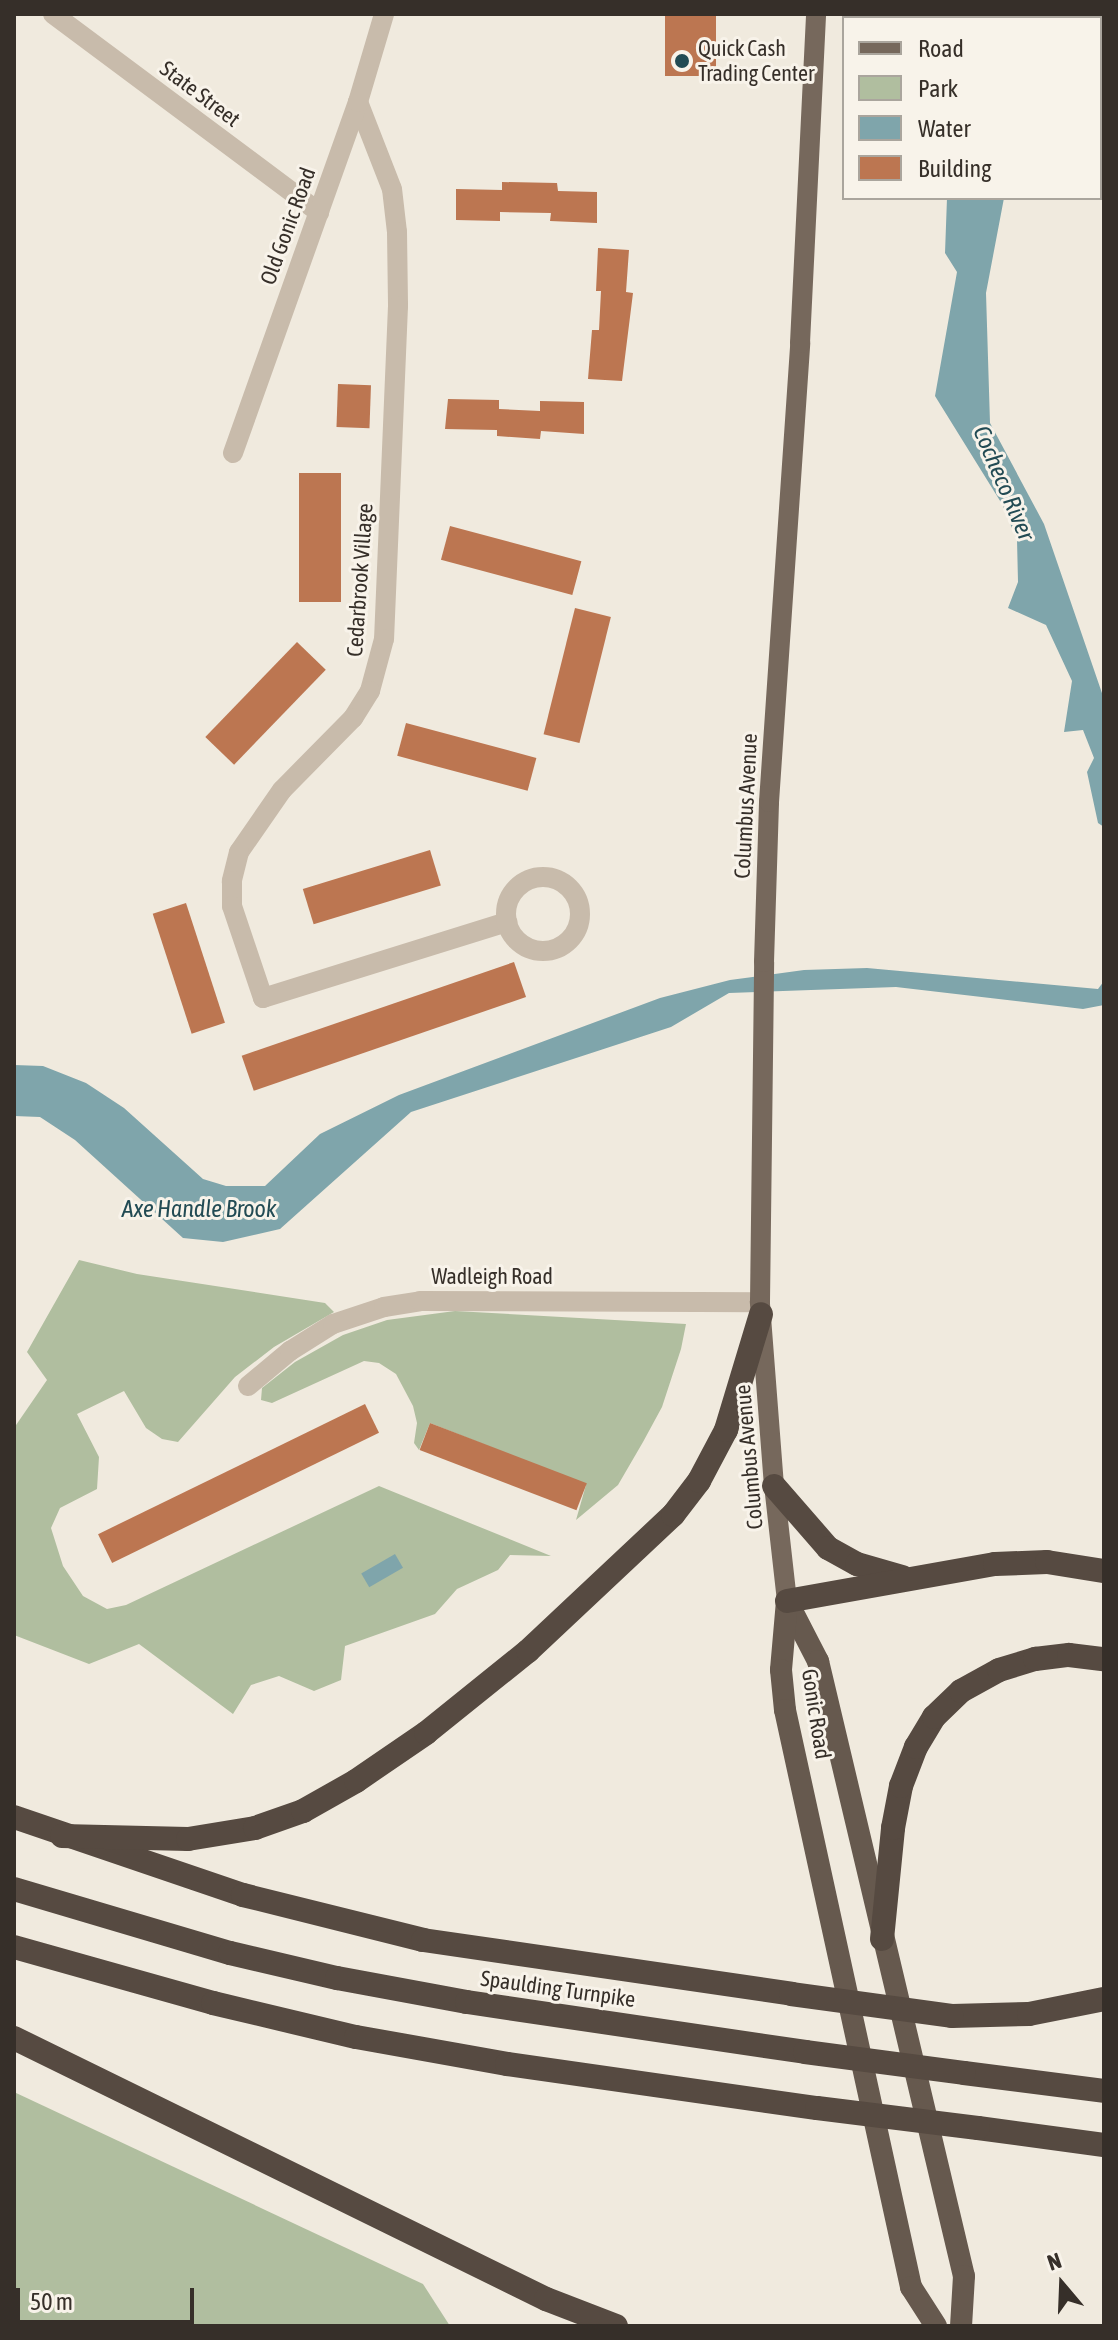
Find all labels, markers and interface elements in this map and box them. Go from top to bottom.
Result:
legend [842,16,1102,200]
place label: Quick Cash Trading Center [698,35,814,86]
text: Road [918,35,964,62]
marker: Quick Cash Trading Center [673,52,691,70]
street label: State Street [155,55,245,133]
text: Park [918,75,958,102]
text: Water [918,115,971,142]
text: Building [918,155,991,182]
street label: Old Gonic Road [255,164,321,288]
water label: Cocheco River [967,421,1041,545]
street label: Cedarbrook Village [341,502,379,658]
street label: Columbus Avenue [729,733,763,879]
water label: Axe Handle Brook [122,1195,276,1223]
street label: Wadleigh Road [431,1264,553,1290]
street label: Columbus Avenue [730,1383,768,1531]
street label: Gonic Road [796,1667,836,1761]
street label: Spaulding Turnpike [479,1965,637,2013]
north arrow [1022,2244,1102,2324]
text: N [1044,2247,1065,2276]
scale bar [20,2272,198,2322]
text: 50 m [30,2288,73,2315]

